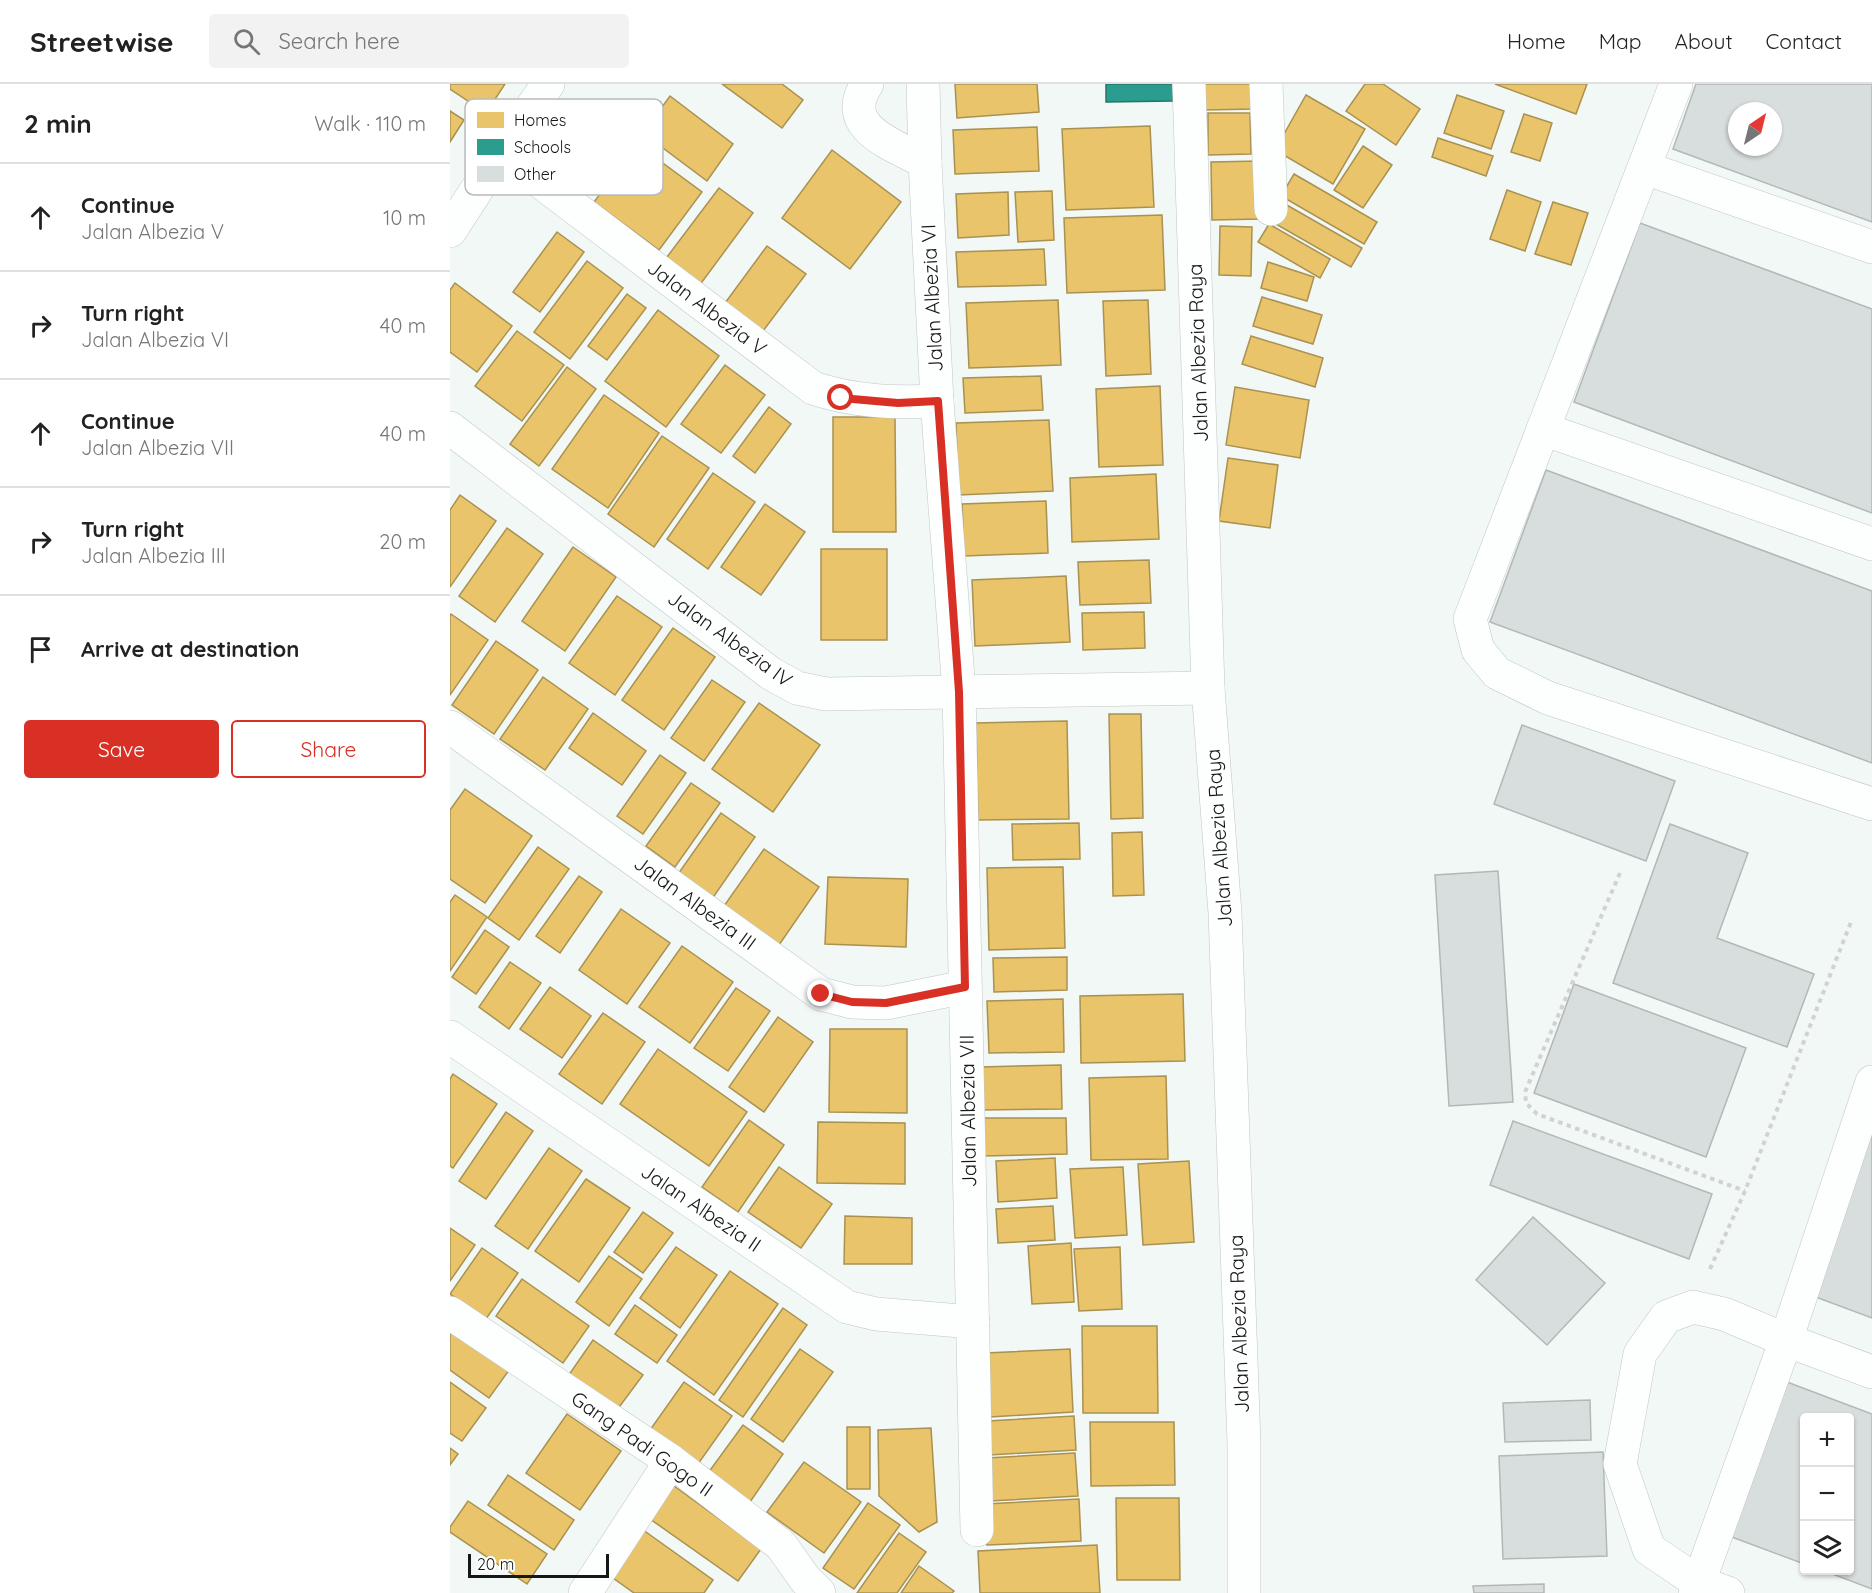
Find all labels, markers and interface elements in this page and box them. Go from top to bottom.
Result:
search box [209,14,629,68]
text: Streetwise [30,24,173,59]
icon: search [230,25,263,58]
text: Search here [278,27,400,55]
text: Home [1507,28,1566,54]
text: Map [1599,28,1642,54]
text: About [1675,28,1733,54]
text: Contact [1766,28,1842,54]
legend [465,99,663,195]
north arrow [1728,102,1782,156]
text: 2 min [24,107,92,140]
text: Homes [514,110,566,130]
text: Walk · 110 m [314,111,426,136]
text: Schools [514,137,571,157]
text: Other [514,164,556,184]
text: Continue [81,191,175,219]
icon: ahead [24,201,57,234]
text: 10 m [383,205,426,230]
text: Jalan Albezia V [81,219,224,244]
street label: Jalan Albezia VI [915,223,948,373]
street label: Jalan Albezia V [643,255,772,361]
street label: Jalan Albezia Raya [1182,263,1213,443]
text: Turn right [81,299,185,327]
icon: right [24,309,57,342]
text: 40 m [380,313,426,338]
text: Jalan Albezia VI [81,327,229,352]
route start [827,384,853,410]
text: Continue [81,407,175,435]
icon: ahead [24,417,57,450]
text: 40 m [380,421,426,446]
text: Jalan Albezia VII [81,435,234,460]
text: Turn right [81,515,185,543]
icon: right [24,525,57,558]
text: 20 m [379,529,426,554]
text: Jalan Albezia III [81,543,226,568]
street label: Jalan Albezia IV [663,585,798,692]
icon: arrive [24,633,57,666]
text: Arrive at destination [81,635,299,663]
button: Save [24,720,219,778]
button: Share [231,720,426,778]
street label: Jalan Albezia Raya [1200,748,1237,928]
street label: Jalan Albezia III [629,850,761,955]
route end [807,980,833,1006]
street label: Jalan Albezia VII [954,1034,981,1188]
street label: Jalan Albezia II [636,1158,766,1257]
street label: Jalan Albezia Raya [1223,1234,1254,1414]
street label: Gang Padi Gogo II [567,1385,718,1502]
map controls [1800,1413,1854,1575]
button: + [1800,1413,1854,1467]
button: − [1800,1467,1854,1521]
button: layers [1800,1521,1854,1575]
scale bar [468,1551,609,1578]
text: 20 m [477,1554,514,1574]

